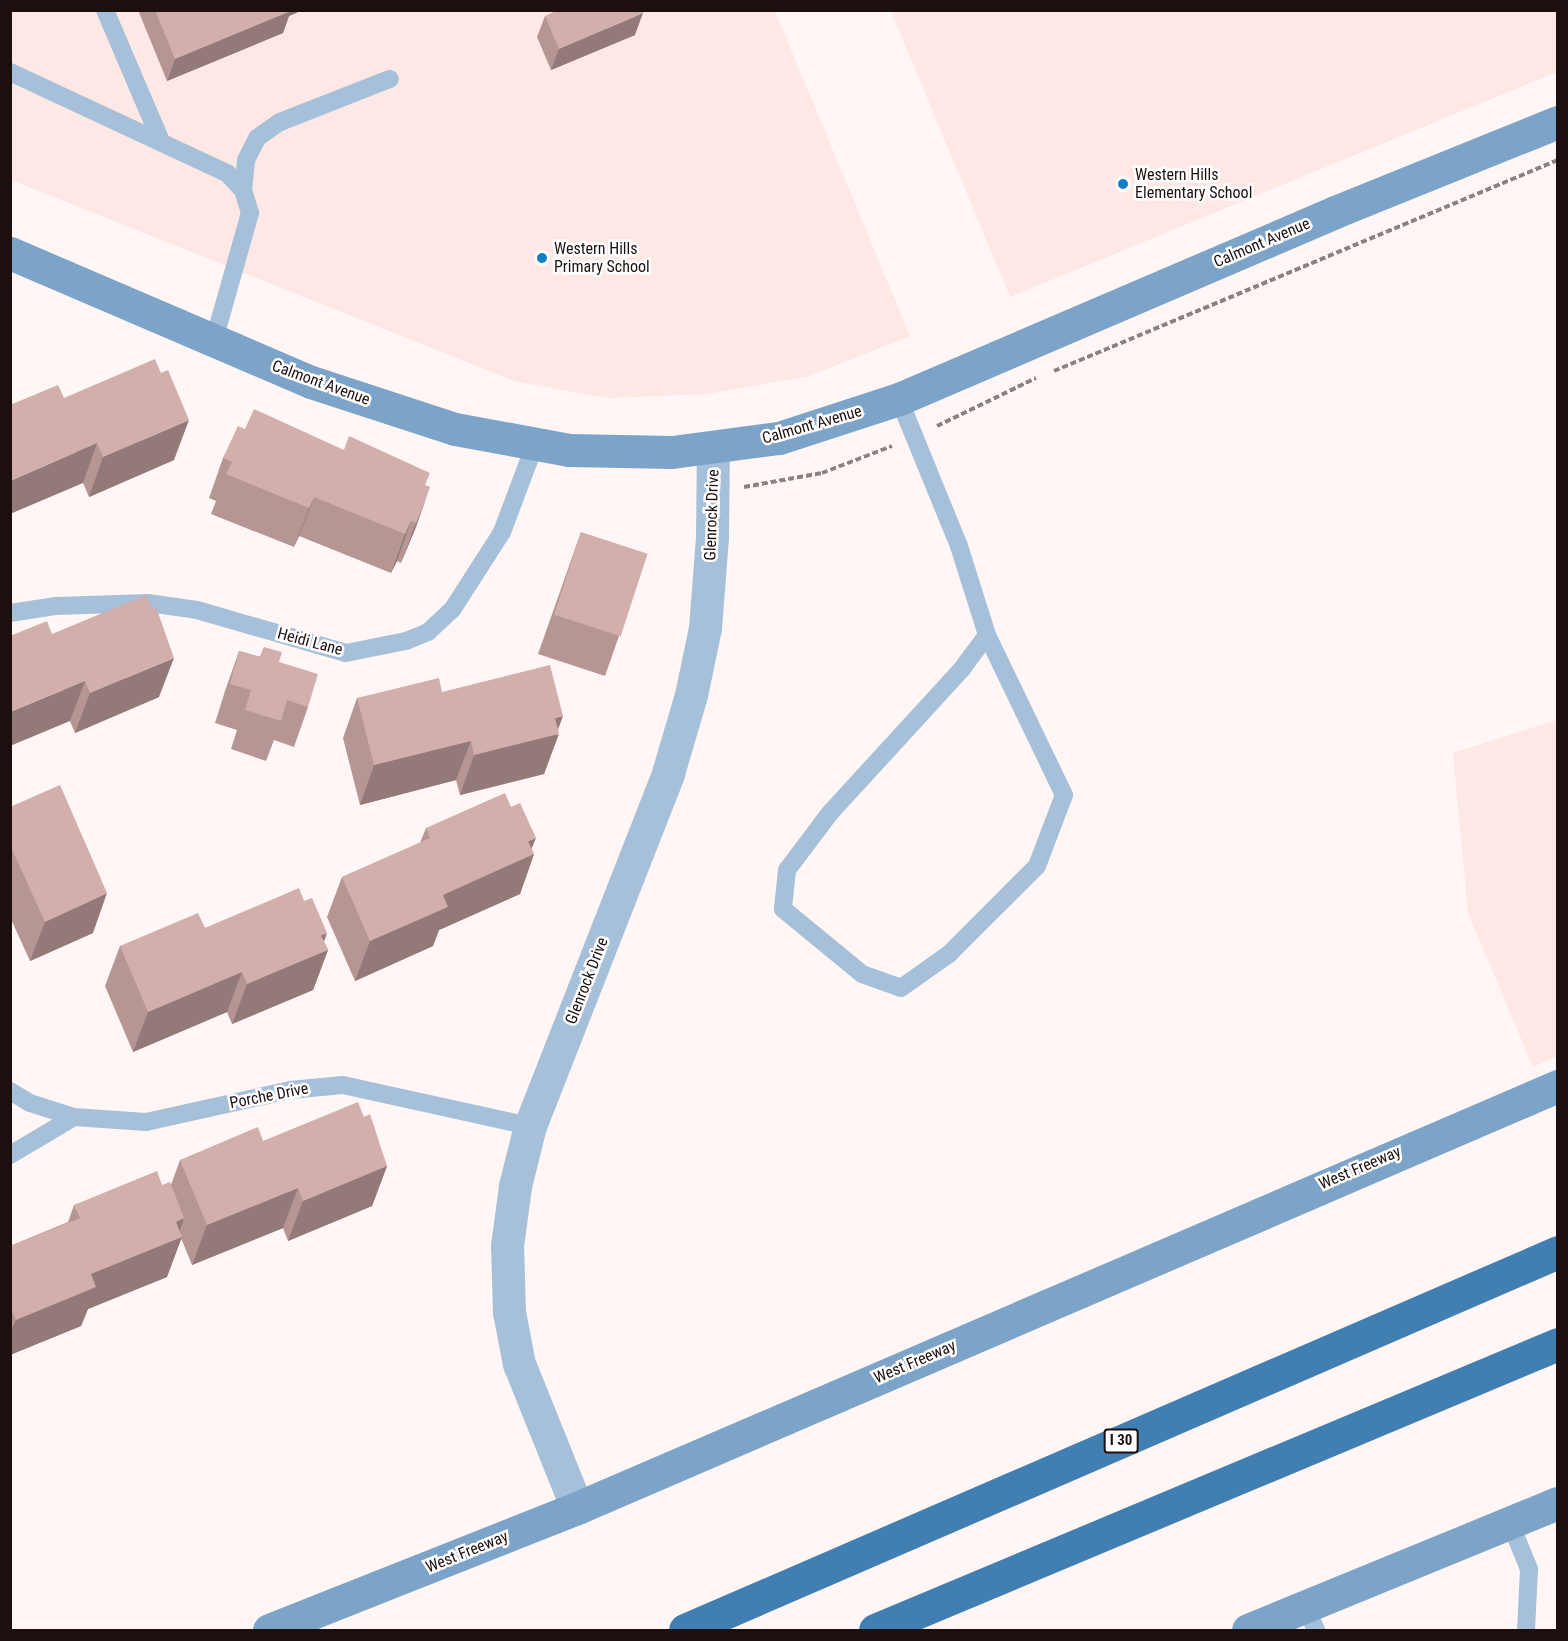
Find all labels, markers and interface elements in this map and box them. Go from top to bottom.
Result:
place label: Western Hills Elementary School [1135,165,1252,203]
marker: Western Hills Elementary School [1116,177,1130,191]
street label: Calmont Avenue [1211,214,1313,272]
place label: Western Hills Primary School [554,239,650,277]
marker: Western Hills Primary School [535,251,549,265]
street label: Calmont Avenue [269,356,373,410]
street label: Calmont Avenue [760,402,864,448]
street label: Glenrock Drive [701,469,723,561]
street label: Heidi Lane [275,624,345,660]
street label: Glenrock Drive [562,935,612,1027]
street label: Porche Drive [228,1079,310,1113]
street label: West Freeway [1316,1142,1404,1194]
street label: West Freeway [871,1336,959,1388]
road number: I 30 [1103,1429,1139,1453]
street label: West Freeway [423,1527,511,1577]

